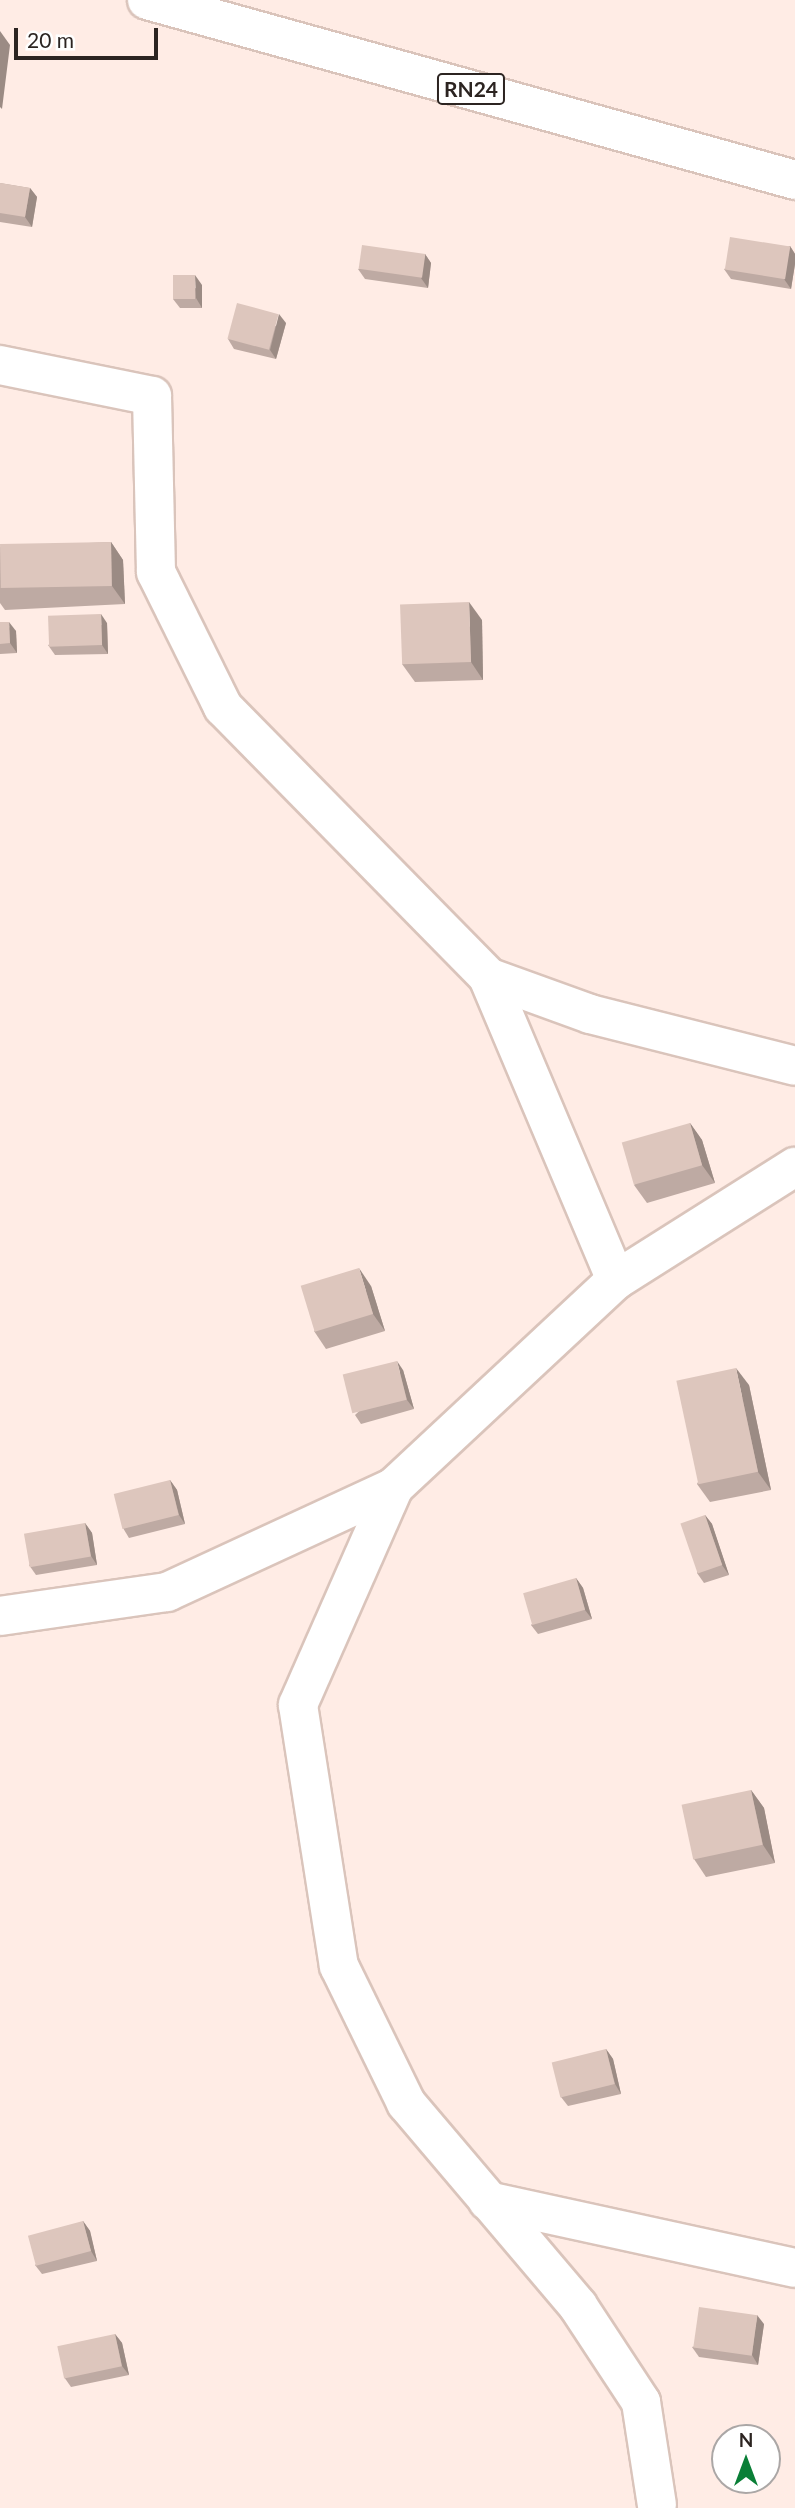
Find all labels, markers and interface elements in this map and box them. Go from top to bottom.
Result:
scale bar [18,14,161,58]
text: 20 m [27,27,74,52]
road number: RN24 [436,72,506,106]
north arrow [711,2424,781,2494]
text: N [739,2428,753,2451]

